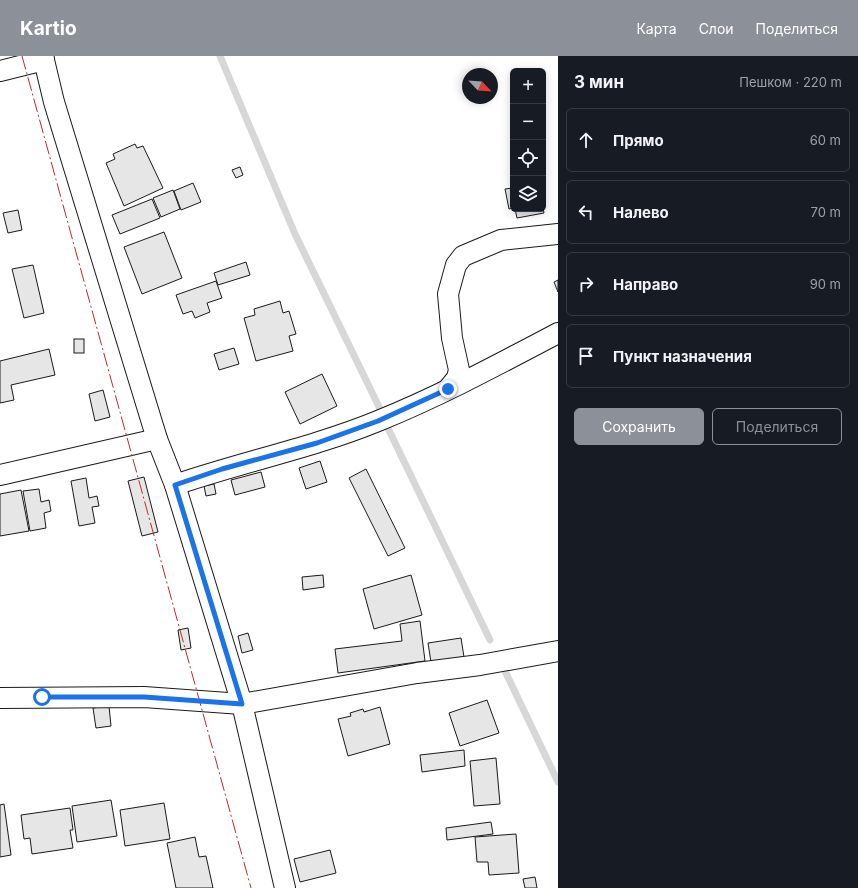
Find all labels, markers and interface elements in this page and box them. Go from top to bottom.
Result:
text: Kartio [20,17,77,40]
text: Карта [636,20,677,37]
text: Слои [699,20,734,37]
text: Поделиться [756,20,838,37]
north arrow [462,68,498,104]
map controls [510,68,546,212]
button: + [510,68,546,104]
text: 3 мин [574,72,624,92]
text: Пешком · 220 m [739,74,842,90]
button: − [510,104,546,140]
icon: ahead [575,129,597,151]
text: Прямо [613,131,664,150]
text: 60 m [810,132,841,148]
button: locate [510,140,546,176]
button: layers [510,176,546,212]
icon: left [575,201,597,223]
text: Налево [613,203,669,222]
text: 70 m [811,204,841,220]
icon: right [575,273,597,295]
text: Направо [613,275,678,294]
text: 90 m [810,276,841,292]
icon: arrive [575,345,597,367]
text: Пункт назначения [613,347,752,366]
route end [439,380,457,398]
button: Сохранить [574,408,704,445]
button: Поделиться [712,408,842,445]
route start [33,688,51,706]

